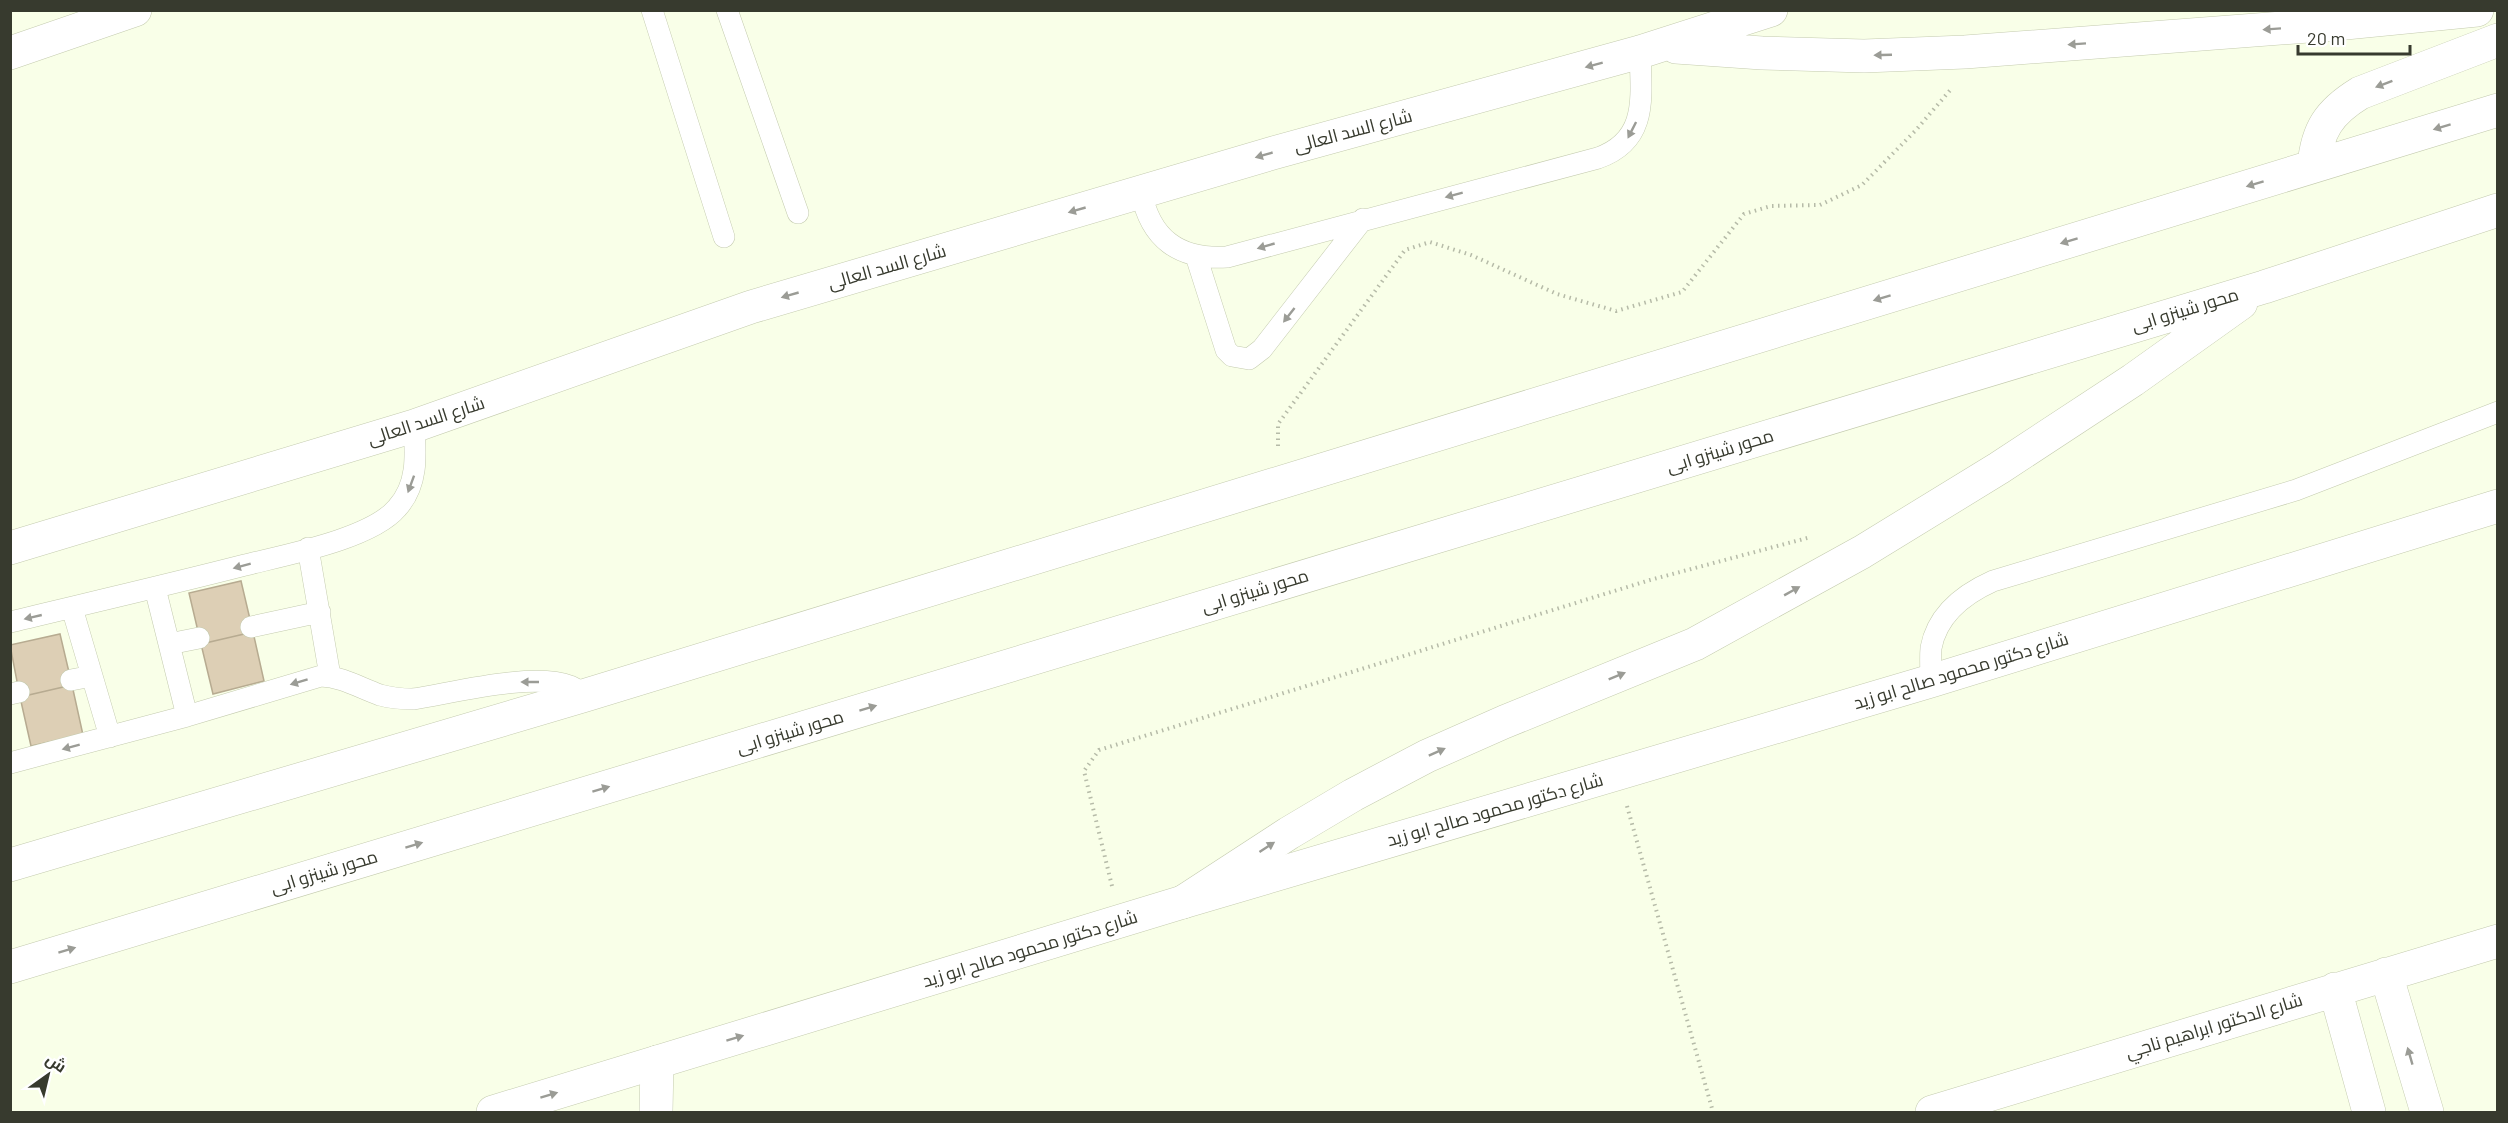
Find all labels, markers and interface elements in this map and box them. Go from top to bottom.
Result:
scale bar [2298,18,2410,56]
one-way arrow [2262,24,2281,34]
text: 20 m [2307,27,2345,49]
one-way arrow [2068,39,2087,49]
one-way arrow [1873,51,1892,60]
one-way arrow [1585,60,1603,70]
one-way arrow [2375,79,2393,89]
street label: شارع السد العالى [1291,104,1415,158]
one-way arrow [1628,121,1637,138]
one-way arrow [2433,123,2451,132]
one-way arrow [1255,151,1273,160]
one-way arrow [2246,180,2264,189]
one-way arrow [1445,191,1463,201]
one-way arrow [1068,206,1086,215]
one-way arrow [2060,237,2078,246]
street label: شارع السد العالى [825,239,949,295]
one-way arrow [1257,242,1275,251]
street label: محور شينزو ابى [2128,282,2241,337]
one-way arrow [781,291,799,300]
one-way arrow [1873,294,1891,303]
one-way arrow [1282,307,1295,323]
street label: شارع السد العالى [364,391,488,451]
street label: محور شينزو ابى [1663,423,1776,478]
one-way arrow [405,475,415,493]
one-way arrow [233,561,252,571]
street label: محور شينزو ابى [1198,563,1311,618]
one-way arrow [1784,586,1801,596]
one-way arrow [23,612,42,622]
street label: شارع دكتور محمود صالح ابو زيد [1850,627,2072,715]
one-way arrow [1608,671,1626,680]
one-way arrow [521,677,540,687]
one-way arrow [290,678,308,687]
one-way arrow [859,703,877,712]
street label: محور شينزو ابى [733,704,846,759]
one-way arrow [62,743,81,753]
one-way arrow [1429,747,1447,757]
street label: شارع دكتور محمود صالح ابو زيد [1384,768,1606,852]
one-way arrow [592,784,610,793]
one-way arrow [405,840,423,849]
one-way arrow [1259,841,1275,853]
street label: محور شينزو ابى [267,844,380,899]
street label: شارع دكتور محمود صالح ابو زيد [919,905,1141,993]
one-way arrow [58,945,76,954]
street label: شارع الدكتور ابراهيم ناجي [2122,988,2306,1066]
one-way arrow [726,1033,744,1042]
north arrow [18,1045,78,1105]
one-way arrow [2405,1047,2414,1065]
text: ش [42,1049,70,1077]
one-way arrow [540,1090,558,1099]

